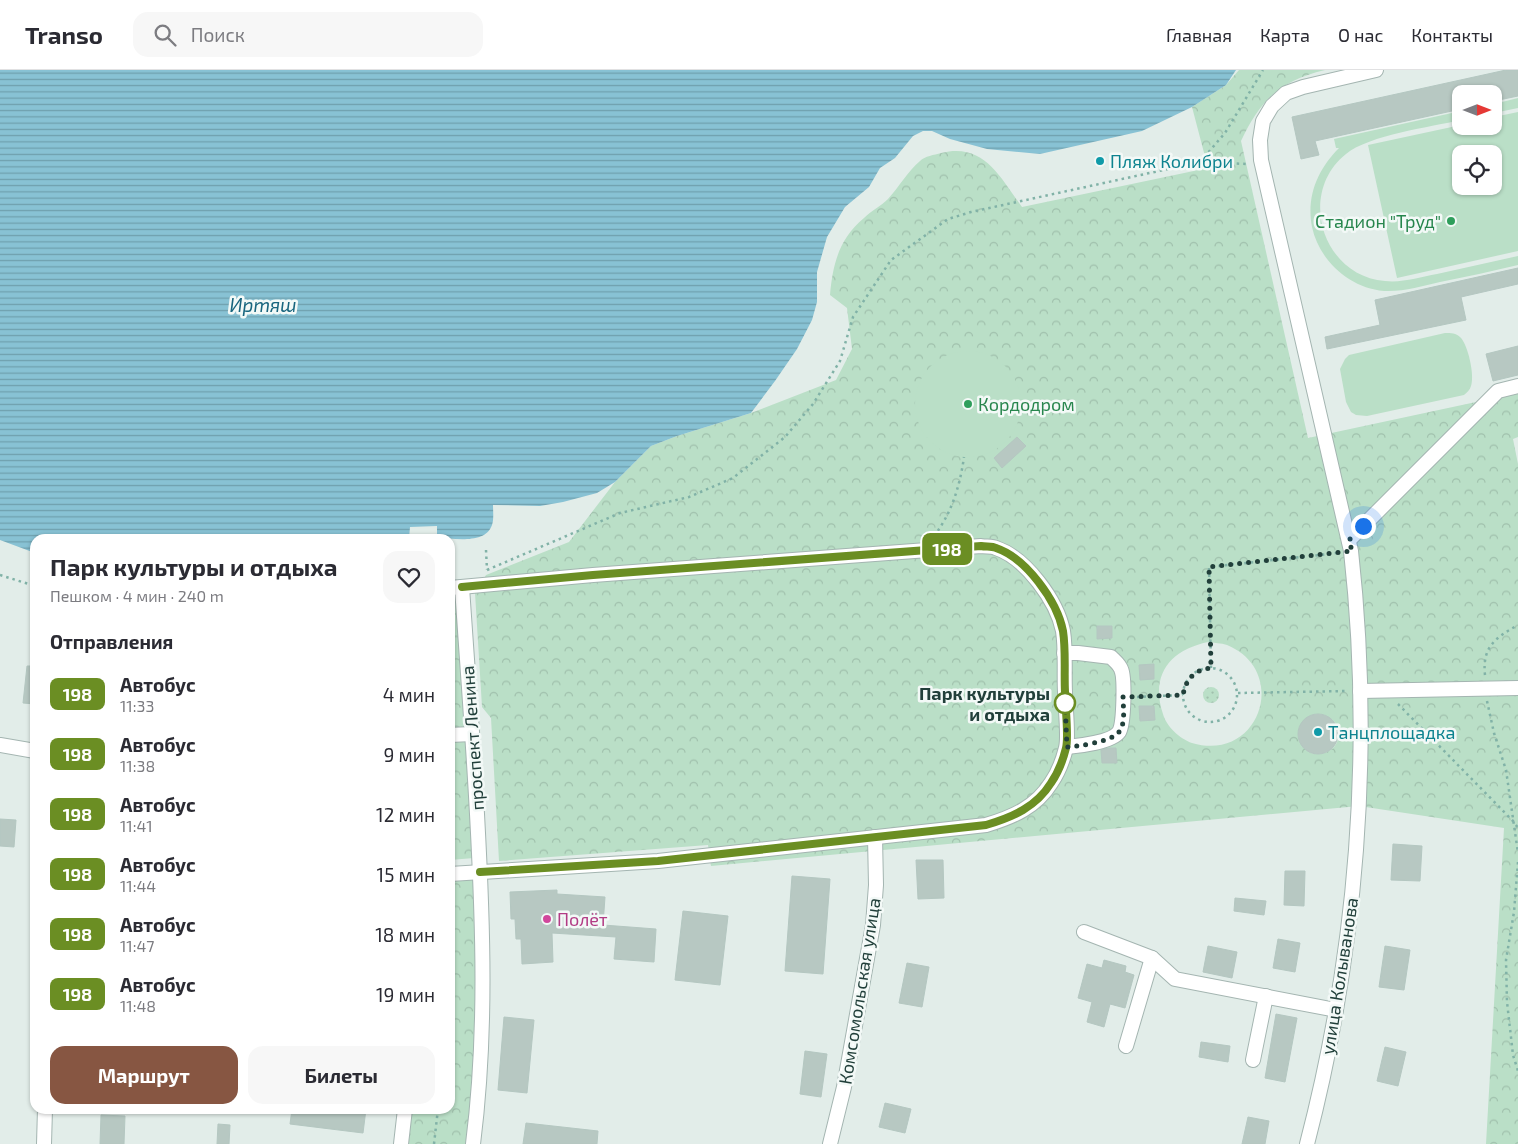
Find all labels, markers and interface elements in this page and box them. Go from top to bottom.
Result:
search box [133,12,483,57]
text: Transo [25,20,103,49]
icon: search [151,21,179,49]
text: Поиск [191,23,245,46]
text: Главная [1166,24,1232,46]
text: Карта [1260,24,1310,46]
text: О нас [1338,24,1383,46]
text: Контакты [1411,24,1493,46]
north arrow [1452,85,1502,135]
map controls [1452,85,1502,195]
button: locate [1452,145,1502,195]
place label: Пляж Колибри [1110,150,1233,172]
marker: Пляж Колибри [1094,155,1106,167]
place label: Стадион "Труд" [1315,210,1441,232]
marker: Стадион "Труд" [1445,215,1457,227]
water label: Иртяш [229,293,297,316]
place label: Кордодром [978,393,1075,415]
marker: Кордодром [962,398,974,410]
your location [1351,514,1376,539]
line badge: 198 [918,533,976,565]
text: 198 [932,538,962,560]
button: heart [383,551,435,603]
text: Парк культуры и отдыха [50,552,338,581]
text: Пешком · 4 мин · 240 m [50,586,224,605]
text: Отправления [50,630,173,653]
street label: проспект Ленина [456,665,488,811]
text: Автобус [120,673,196,696]
place label: Парк культуры и отдыха [919,682,1050,725]
text: 198 [63,683,92,705]
text: 4 мин [383,683,435,706]
marker: Парк культуры и отдыха [1054,692,1076,714]
text: 11:33 [120,696,154,715]
place label: Танцплощадка [1328,721,1455,743]
marker: Танцплощадка [1312,726,1324,738]
text: Автобус [120,733,196,756]
text: 198 [63,743,92,765]
text: 9 мин [383,743,435,766]
text: 11:38 [120,756,155,775]
text: Автобус [120,793,196,816]
text: 198 [63,803,92,825]
text: 12 мин [376,803,435,826]
text: 11:41 [120,816,153,835]
text: Автобус [120,853,196,876]
text: 198 [63,863,92,885]
text: 15 мин [377,863,435,886]
text: 11:44 [120,876,156,895]
street label: Комсомольская улица [833,896,885,1086]
street label: улица Колыванова [1316,896,1362,1056]
place label: Полёт [557,908,608,930]
text: Автобус [120,913,196,936]
marker: Полёт [541,913,553,925]
text: 198 [63,923,92,945]
text: 18 мин [375,923,435,946]
text: 11:47 [120,936,155,955]
text: Автобус [120,973,196,996]
text: 198 [63,983,92,1005]
text: 19 мин [376,983,435,1006]
text: 11:48 [120,996,156,1015]
button: Маршрут [50,1046,238,1104]
button: Билеты [248,1046,435,1104]

